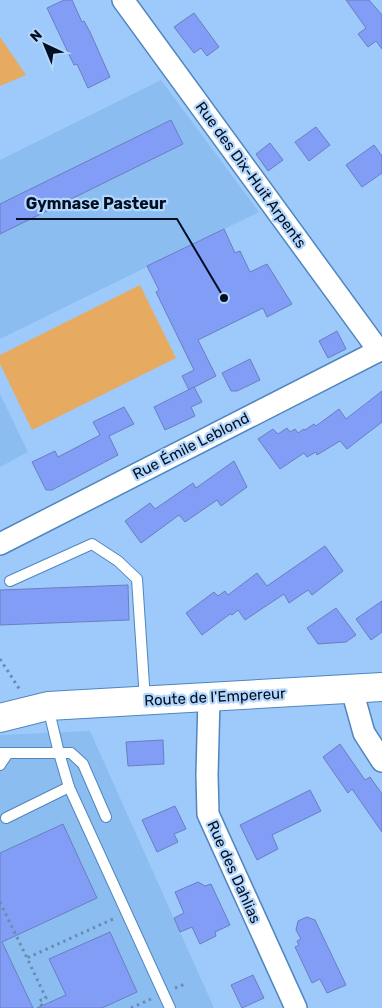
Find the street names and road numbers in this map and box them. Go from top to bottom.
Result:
street label: Rue des Dix-Huit Arpents [192,98,310,252]
street label: Rue Émile Leblond [130,409,252,483]
street label: Route de l'Empereur [144,684,287,710]
street label: Rue des Dahlias [203,818,265,926]

